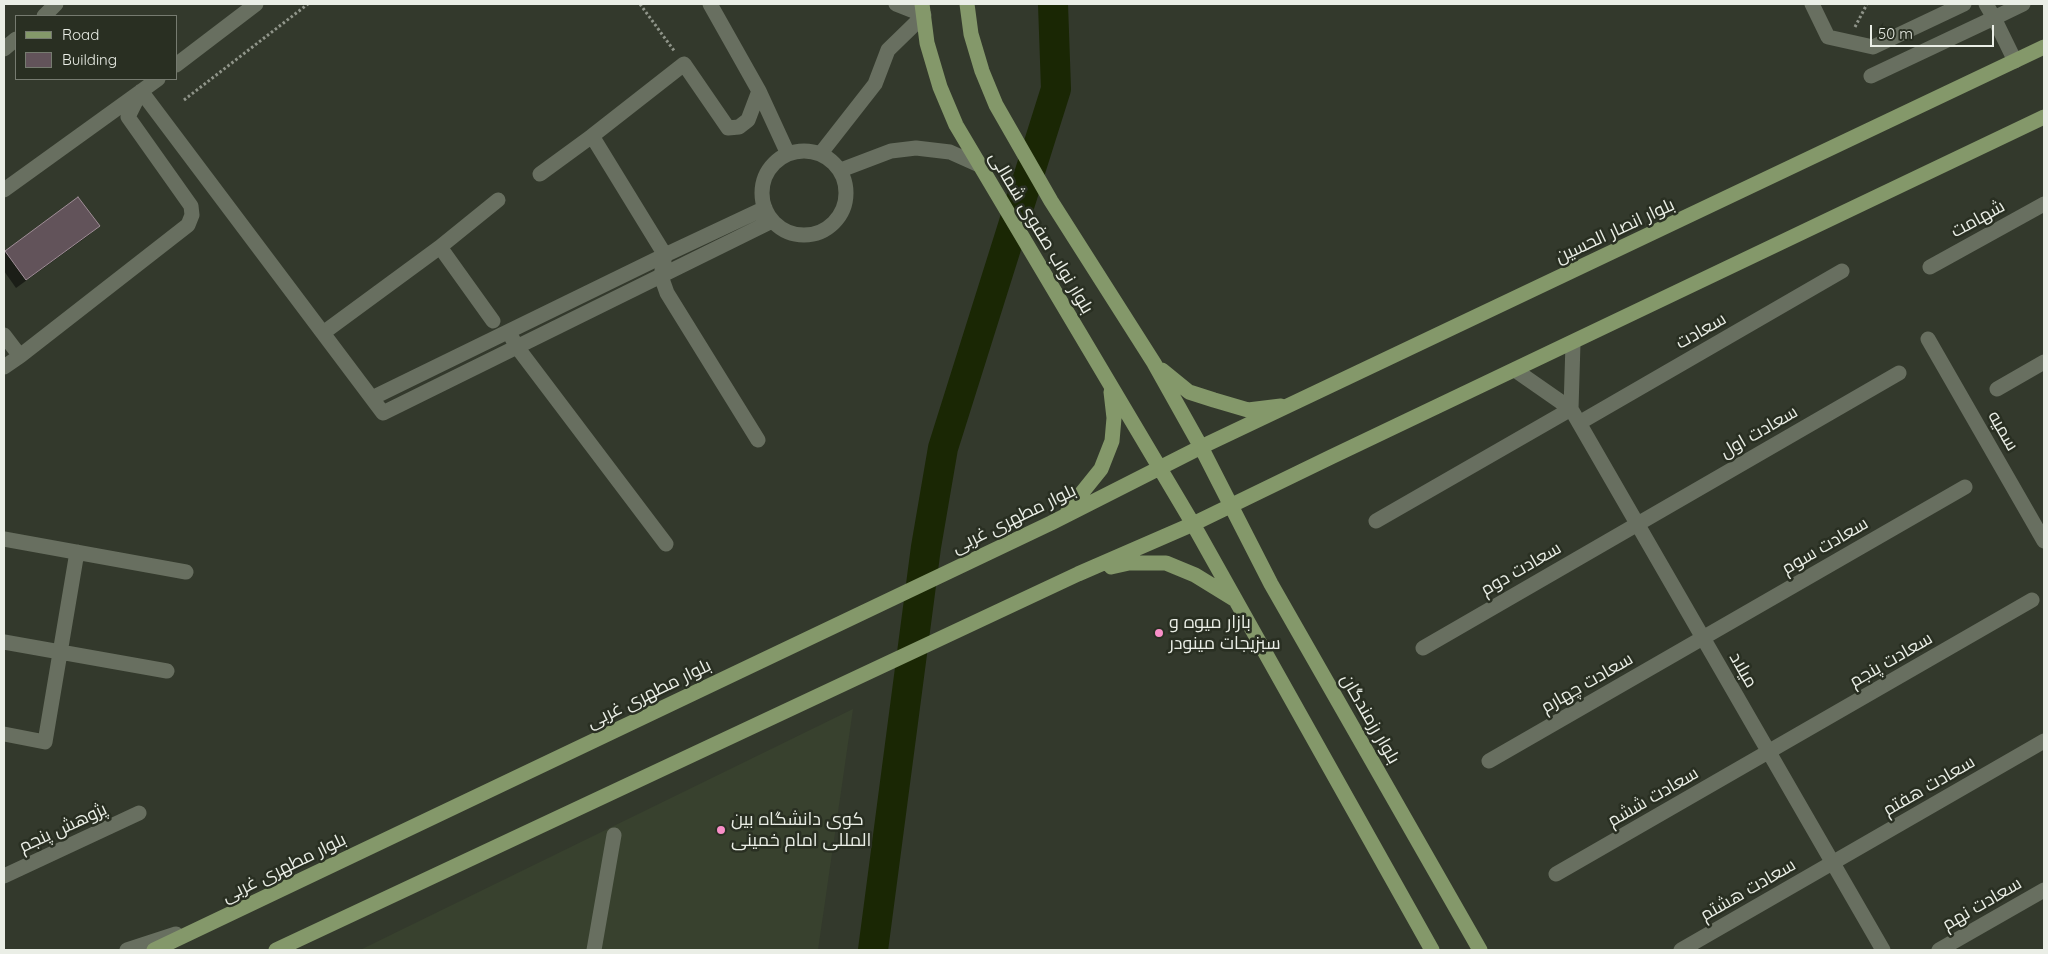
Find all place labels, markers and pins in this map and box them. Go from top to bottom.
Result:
place label: بازار میوه و سبزیجات مینودر [1169,612,1281,654]
marker: بازار میوه و سبزیجات مینودر [1153,627,1165,639]
place label: کوی دانشگاه بین المللی امام خمینی [731,809,871,852]
marker: کوی دانشگاه بین المللی امام خمینی [715,824,727,836]

